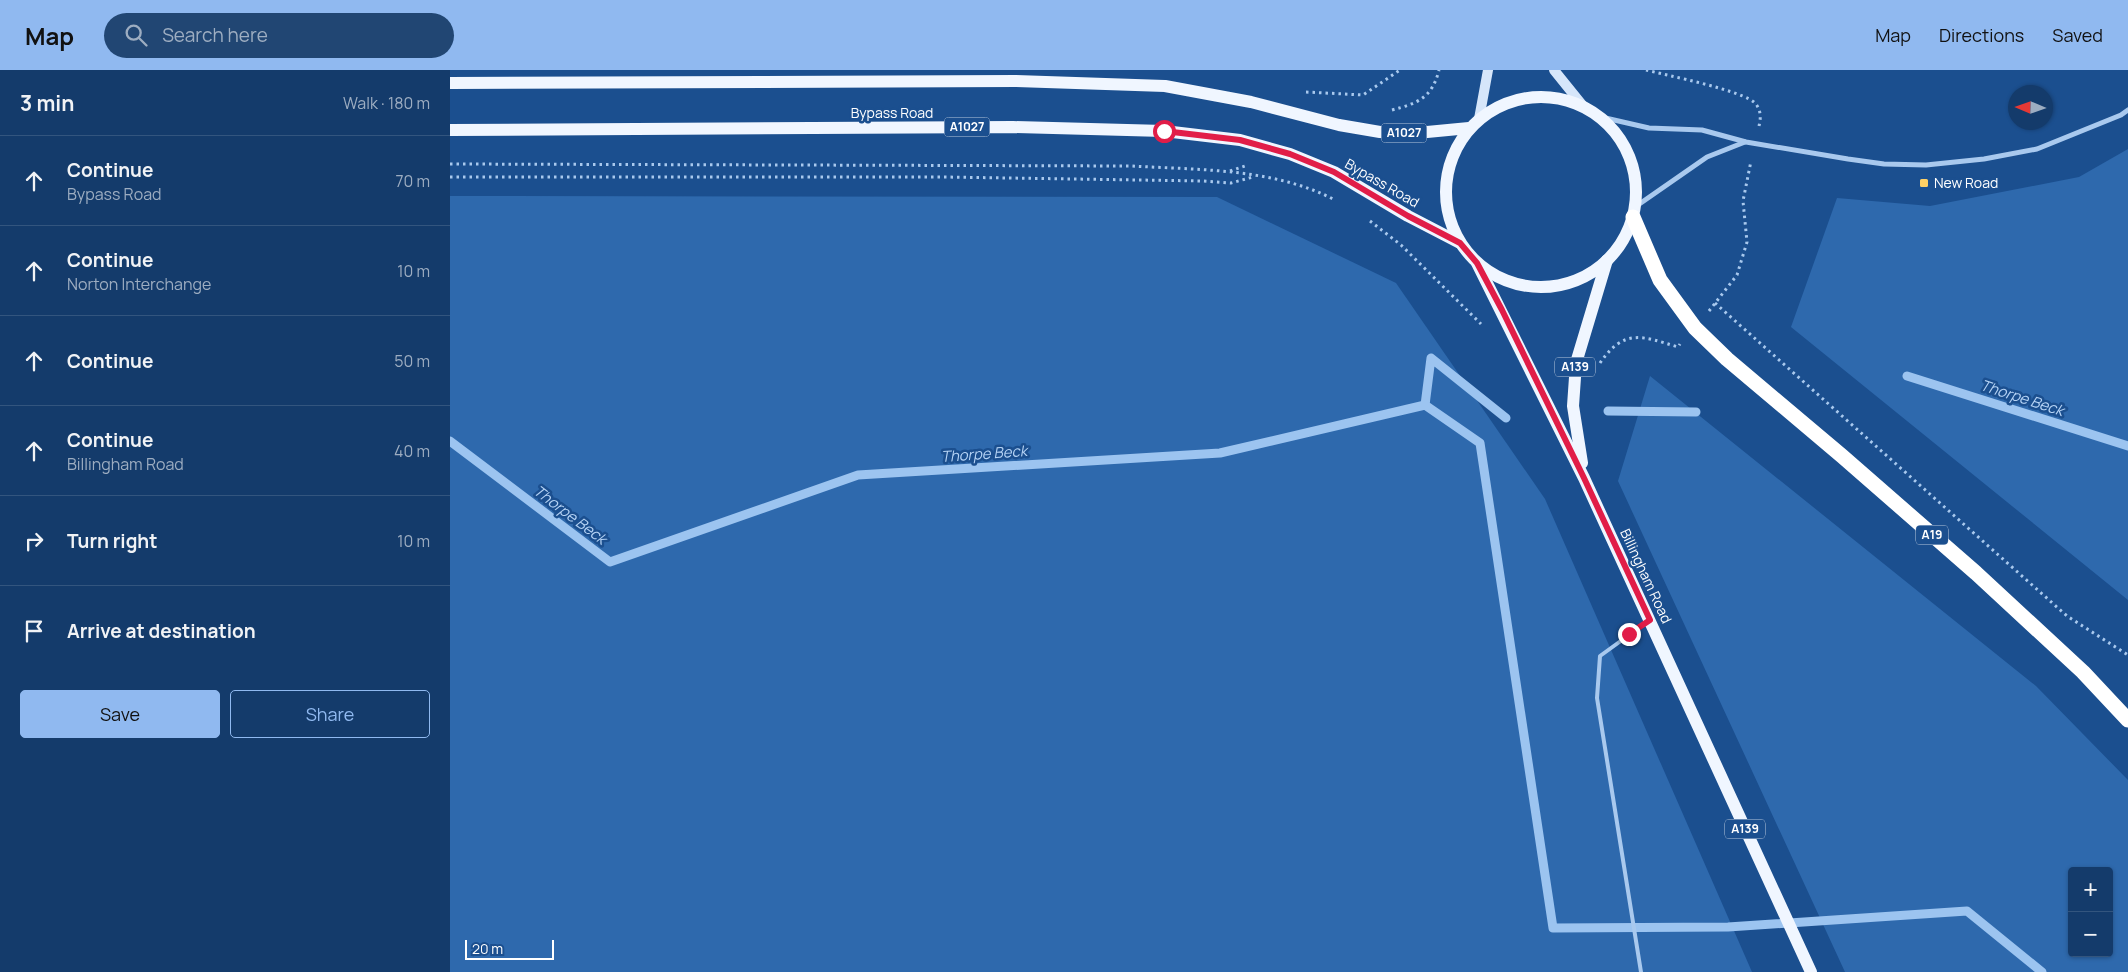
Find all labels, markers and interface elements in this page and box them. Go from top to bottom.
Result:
search box [104,13,454,58]
text: Map [25,19,74,52]
icon: search [122,21,150,49]
text: Search here [162,22,268,48]
text: Map [1875,23,1911,47]
text: Directions [1939,23,2024,47]
text: Saved [2052,23,2103,47]
north arrow [2008,85,2053,130]
text: 3 min [20,89,74,117]
text: Walk · 180 m [343,92,430,114]
street label: Bypass Road [851,103,933,122]
road number: A1027 [944,118,990,136]
route start [1153,120,1176,143]
road number: A1027 [1382,124,1426,142]
street label: Bypass Road [1342,154,1423,211]
text: Continue [67,157,153,183]
icon: ahead [20,167,48,195]
text: 70 m [395,170,430,192]
place label: New Road [1934,173,1998,192]
marker: New Road [1918,177,1930,189]
text: Bypass Road [67,183,162,205]
text: Continue [67,247,153,273]
icon: ahead [20,257,48,285]
text: 10 m [397,260,430,282]
text: Norton Interchange [67,273,211,295]
icon: ahead [20,347,48,375]
text: Continue [67,348,153,374]
text: 50 m [394,350,430,372]
road number: A139 [1555,358,1595,376]
water label: Thorpe Beck [1978,374,2069,422]
text: Continue [67,427,153,453]
icon: ahead [20,437,48,465]
text: 40 m [394,440,430,462]
water label: Thorpe Beck [940,440,1030,467]
text: Billingham Road [67,453,184,475]
water label: Thorpe Beck [529,480,613,551]
street label: Billingham Road [1616,525,1677,626]
road number: A19 [1916,526,1948,544]
icon: right [20,527,48,555]
text: Turn right [67,528,157,554]
text: 10 m [397,530,430,552]
icon: arrive [20,617,48,645]
text: Arrive at destination [67,618,256,644]
route end [1618,623,1641,646]
button: Save [20,690,220,738]
button: Share [230,690,430,738]
road number: A139 [1725,820,1765,839]
map controls [2068,867,2113,957]
button: + [2068,867,2113,912]
button: − [2068,912,2113,957]
scale bar [465,937,554,960]
text: 20 m [472,939,503,958]

